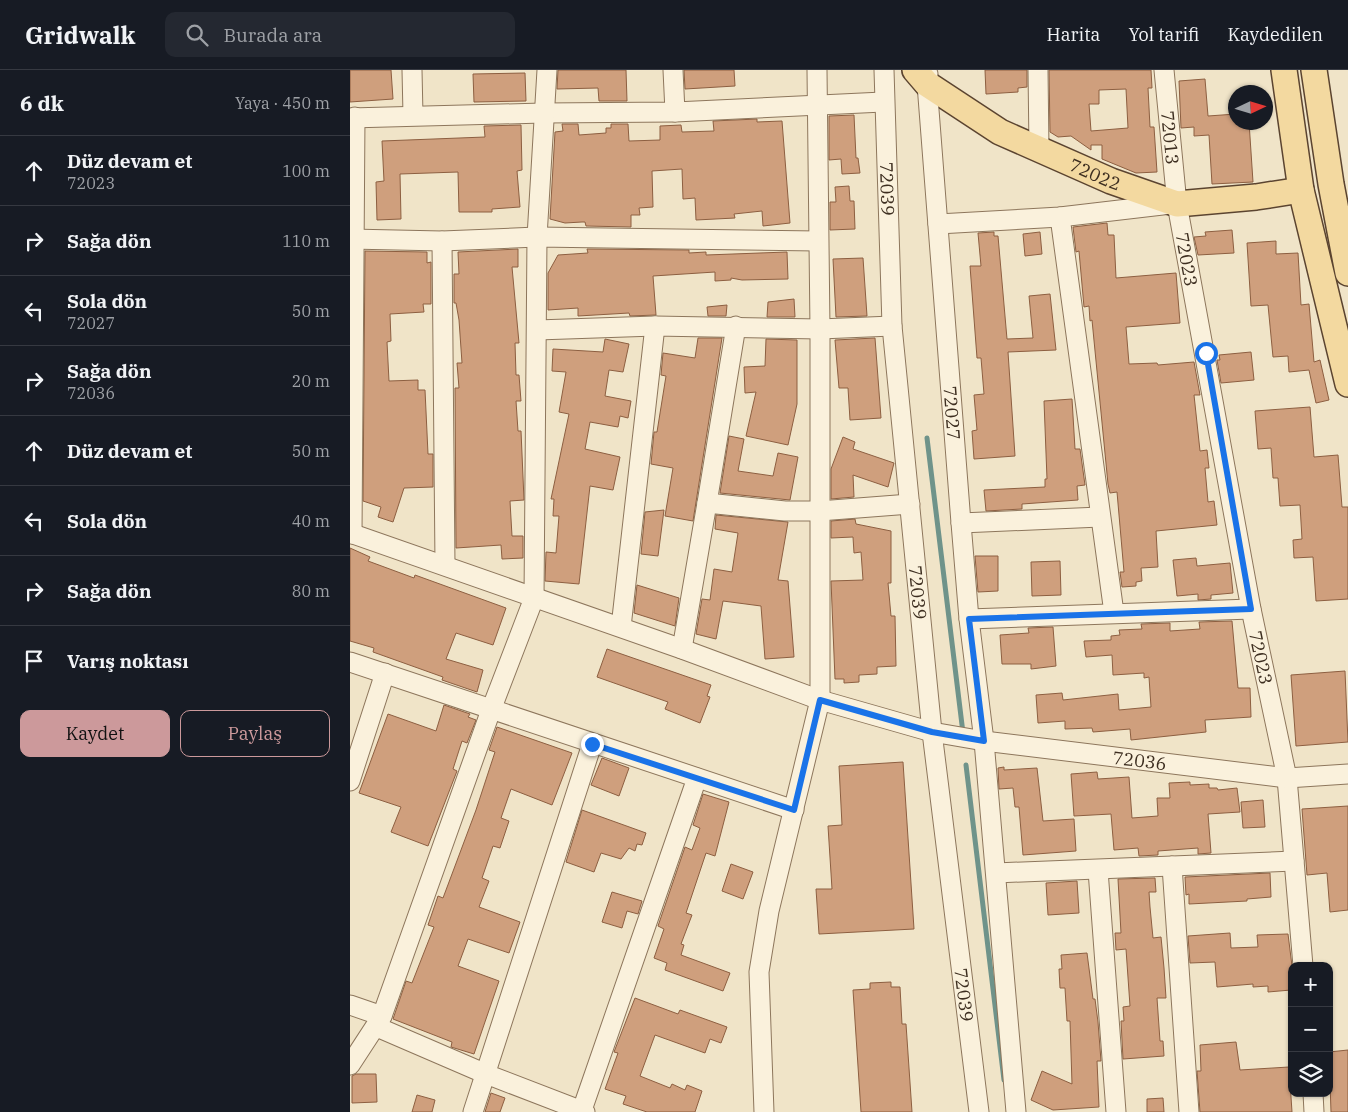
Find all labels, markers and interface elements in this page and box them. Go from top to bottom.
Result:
search box [165,12,515,57]
text: Gridwalk [25,19,135,51]
icon: search [183,21,211,49]
text: Burada ara [223,23,322,47]
text: Harita [1047,23,1100,46]
text: Yol tarifi [1128,23,1199,46]
text: Kaydedilen [1227,23,1323,46]
north arrow [1228,85,1273,130]
text: 6 dk [20,89,64,117]
text: Yaya · 450 m [235,93,330,113]
street label: 72013 [1157,110,1185,166]
text: Düz devam et [67,149,192,173]
street label: 72022 [1066,153,1124,195]
icon: ahead [20,157,48,185]
text: 100 m [282,161,330,181]
street label: 72039 [875,162,900,216]
text: 72023 [67,173,115,193]
icon: right [20,227,48,255]
text: Sağa dön [67,229,151,253]
text: 110 m [282,231,330,251]
street label: 72023 [1171,231,1203,288]
text: Sola dön [67,289,147,313]
icon: left [20,297,48,325]
text: 50 m [292,301,330,321]
text: 72027 [67,313,115,333]
route start [1195,342,1218,365]
text: Sağa dön [67,359,151,383]
icon: right [20,367,48,395]
text: 20 m [292,371,330,391]
text: 72036 [67,383,115,403]
street label: 72027 [939,385,966,441]
icon: ahead [20,437,48,465]
text: Düz devam et [67,439,192,463]
text: 50 m [292,441,330,461]
icon: left [20,507,48,535]
text: Sola dön [67,509,147,533]
text: 40 m [292,511,330,531]
street label: 72039 [904,565,932,621]
icon: right [20,577,48,605]
text: Sağa dön [67,579,151,603]
text: 80 m [292,581,330,601]
street label: 72023 [1244,629,1278,686]
icon: arrive [20,647,48,675]
text: Varış noktası [67,649,189,673]
button: Kaydet [20,710,170,757]
button: Paylaş [180,710,330,757]
route end [581,733,604,756]
street label: 72036 [1112,745,1168,775]
map controls [1288,962,1333,1097]
button: + [1288,962,1333,1007]
street label: 72039 [950,967,979,1023]
button: − [1288,1007,1333,1052]
button: layers [1288,1052,1333,1097]

